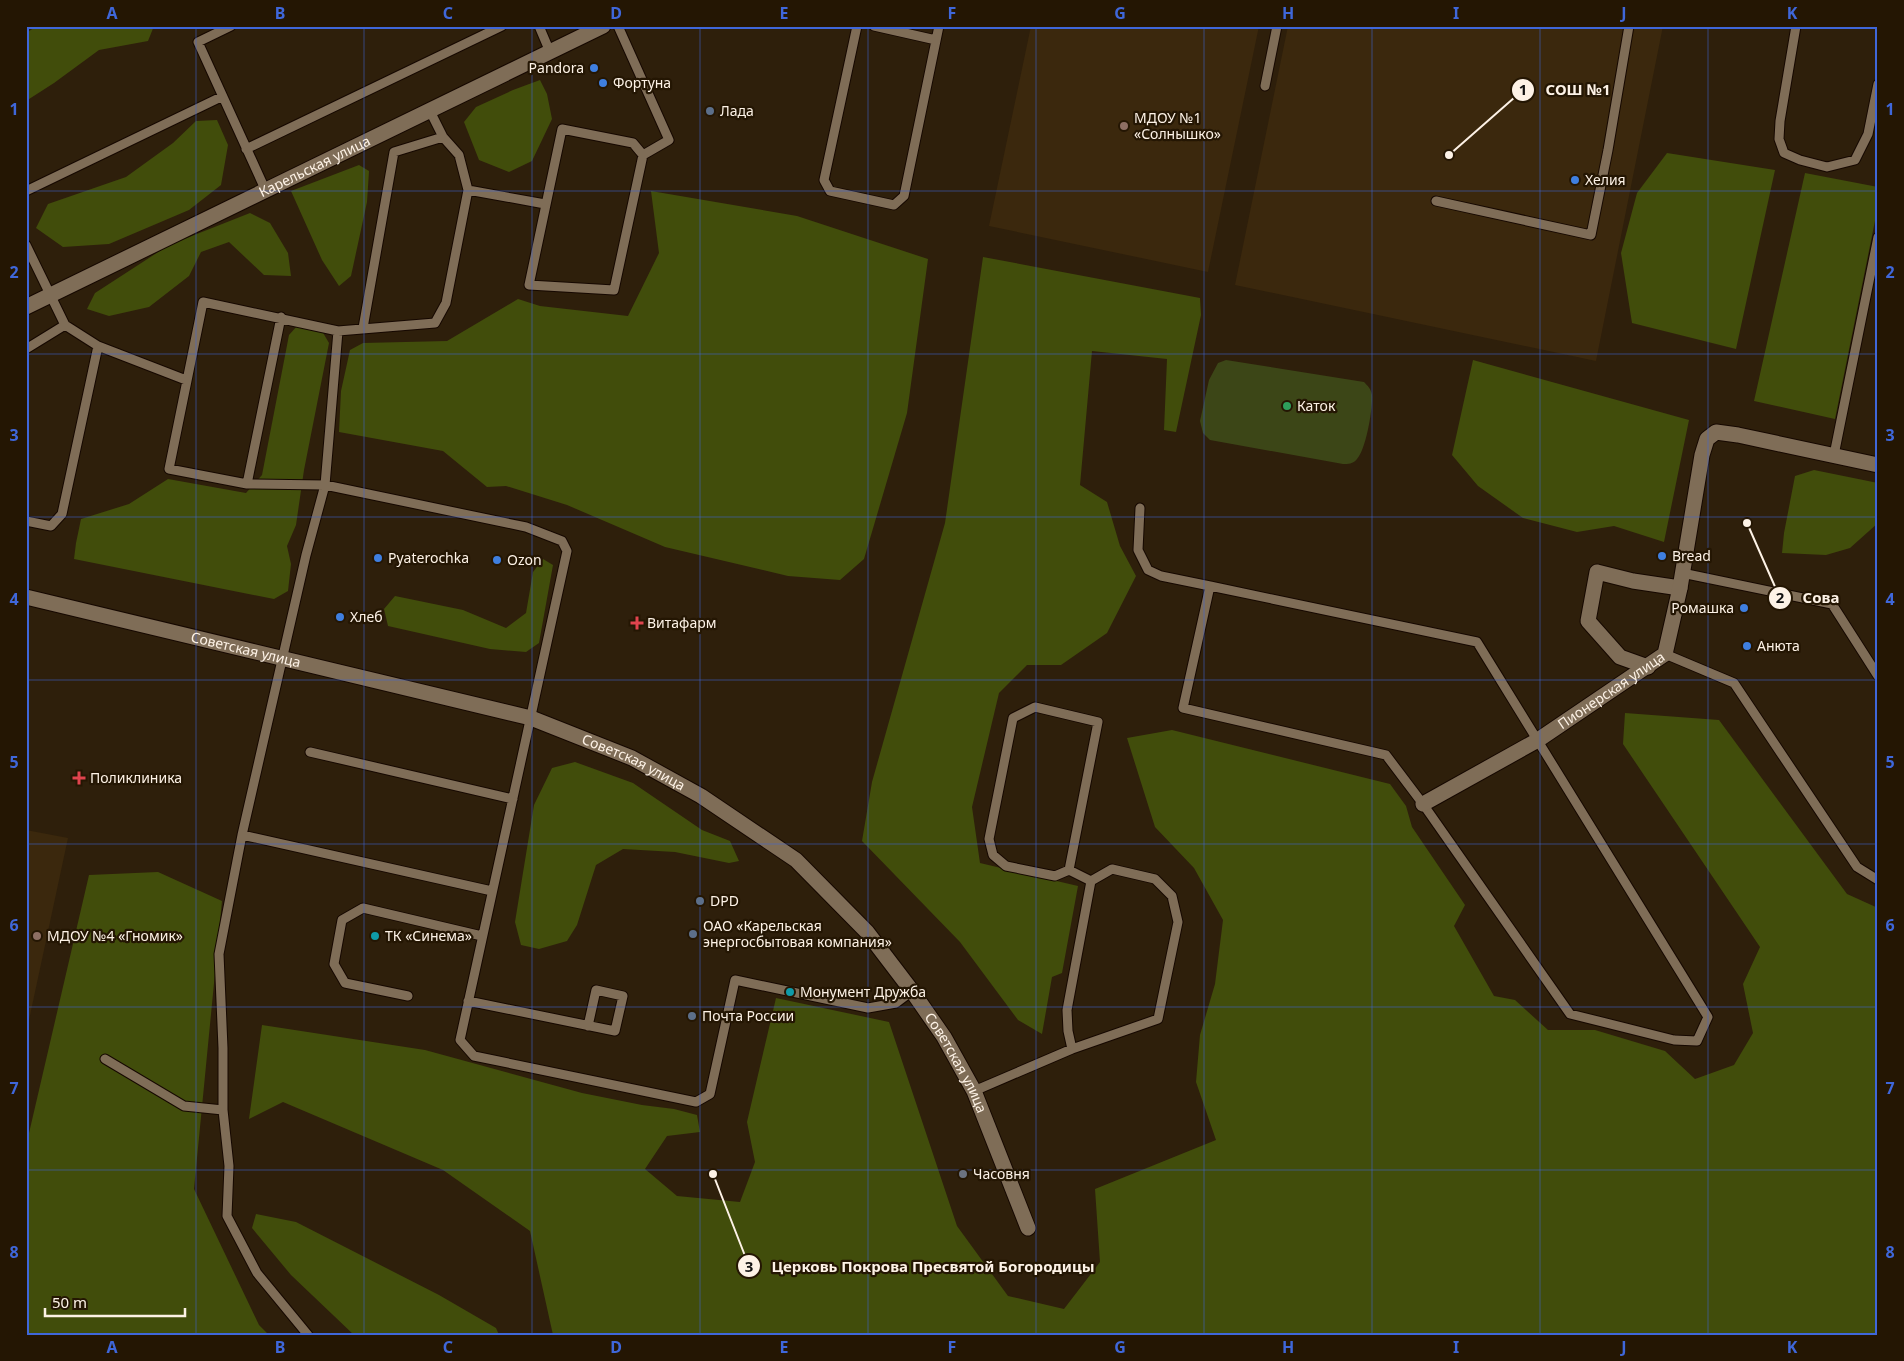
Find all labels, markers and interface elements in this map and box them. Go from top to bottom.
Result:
text: A [106,2,118,24]
text: B [275,2,285,24]
text: C [443,2,453,24]
text: D [610,2,622,24]
text: E [780,2,789,24]
text: F [948,2,956,24]
text: G [1114,2,1126,24]
text: H [1282,2,1294,24]
text: I [1453,2,1459,24]
text: J [1619,2,1627,24]
text: K [1787,2,1798,24]
place label: Pandora [529,58,584,77]
marker: Pandora [588,62,600,74]
place label: Фортуна [613,73,671,92]
callout: СОШ №1 [1510,75,1620,105]
marker: Фортуна [597,77,609,89]
text: 1 [1519,79,1527,99]
text: СОШ №1 [1546,79,1610,99]
text: 1 [9,98,19,120]
text: 1 [1885,98,1895,120]
place label: Лада [720,101,754,120]
marker: Лада [704,105,716,117]
place label: МДОУ №1 «Солнышко» [1134,108,1221,143]
marker: МДОУ №1 «Солнышко» [1118,120,1130,132]
street label: Карельская улица [255,131,373,201]
place label: Хелия [1585,170,1626,189]
marker: Хелия [1569,174,1581,186]
text: 2 [9,261,19,283]
text: 2 [1885,261,1895,283]
place label: Каток [1297,396,1336,415]
marker: Каток [1281,400,1293,412]
text: 3 [9,424,19,446]
text: 3 [1885,424,1895,446]
place label: Bread [1672,546,1711,565]
place label: Pyaterochka [388,548,469,567]
place label: Ozon [507,550,542,569]
marker: Bread [1656,550,1668,562]
marker: Pyaterochka [372,552,384,564]
marker: Ozon [491,554,503,566]
callout: Сова [1767,583,1849,613]
text: 2 [1776,587,1785,607]
text: Сова [1803,587,1839,607]
text: 4 [9,588,19,610]
text: 4 [1885,588,1895,610]
place label: Ромашка [1671,598,1734,617]
marker: Ромашка [1738,602,1750,614]
place label: Хлеб [350,607,383,626]
marker: Хлеб [334,611,346,623]
place label: Витафарм [647,613,716,632]
marker: Витафарм [631,617,643,629]
street label: Советская улица [189,627,303,672]
place label: Анюта [1757,636,1800,655]
marker: Анюта [1741,640,1753,652]
street label: Пионерская улица [1554,647,1668,733]
street label: Советская улица [579,729,689,794]
text: 5 [9,751,19,773]
text: 5 [1885,751,1895,773]
place label: Поликлиника [90,768,182,787]
marker: Поликлиника [72,771,86,785]
place label: DPD [710,891,739,910]
marker: DPD [694,895,706,907]
text: 6 [9,914,19,936]
text: 6 [1885,914,1895,936]
place label: ОАО «Карельская энергосбытовая компания» [703,916,892,951]
place label: МДОУ №4 «Гномик» [47,926,183,945]
place label: ТК «Синема» [385,926,472,945]
marker: ОАО «Карельская энергосбытовая компания» [687,928,699,940]
marker: МДОУ №4 «Гномик» [31,930,43,942]
marker: ТК «Синема» [369,930,381,942]
place label: Монумент Дружба [800,982,926,1001]
marker: Монумент Дружба [784,986,796,998]
place label: Почта России [702,1006,794,1025]
street label: Советская улица [921,1008,992,1116]
marker: Почта России [686,1010,698,1022]
text: 7 [9,1077,19,1099]
text: 7 [1885,1077,1895,1099]
place label: Часовня [973,1164,1030,1183]
marker: Часовня [957,1168,969,1180]
text: 8 [9,1241,19,1263]
text: 8 [1885,1241,1895,1263]
callout: Церковь Покрова Пресвятой Богородицы [737,1251,1105,1281]
text: 3 [745,1256,753,1276]
text: Церковь Покрова Пресвятой Богородицы [771,1256,1095,1276]
scale bar [45,1286,185,1318]
text: 50 m [52,1292,87,1312]
text: A [106,1336,118,1358]
text: B [275,1336,285,1358]
text: C [443,1336,453,1358]
text: D [610,1336,622,1358]
text: E [780,1336,789,1358]
text: F [948,1336,956,1358]
text: G [1114,1336,1126,1358]
text: H [1282,1336,1294,1358]
text: I [1453,1336,1459,1358]
text: J [1619,1336,1627,1358]
text: K [1787,1336,1798,1358]

